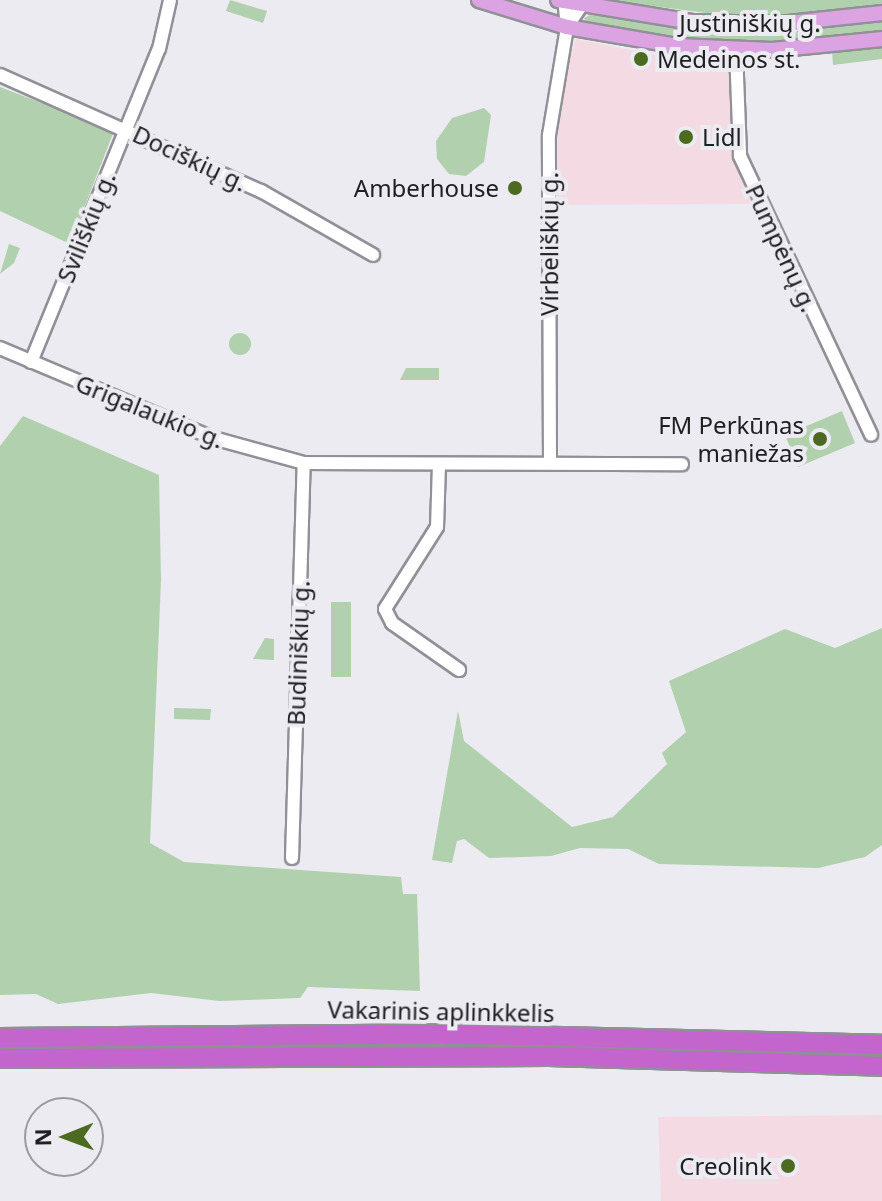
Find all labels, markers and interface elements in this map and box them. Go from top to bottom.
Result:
street label: Justiniškių g. [679,9,821,37]
place label: Medeinos st. [657,45,800,73]
marker: Medeinos st. [632,50,650,68]
street label: Dociškių g. [128,119,252,197]
place label: Lidl [702,123,742,151]
marker: Lidl [677,128,695,146]
street label: Sviliškių g. [51,167,121,287]
street label: Virbeliškių g. [535,172,563,316]
place label: Amberhouse [354,174,499,202]
marker: Amberhouse [506,179,524,197]
street label: Pumpėnų g. [740,180,824,316]
street label: Grigalaukio g. [72,368,228,454]
place label: FM Perkūnas maniežas [658,411,804,467]
marker: FM Perkūnas maniežas [811,430,829,448]
street label: Budiniškių g. [281,580,315,726]
street label: Vakarinis aplinkkelis [327,995,555,1027]
north arrow [24,1097,104,1177]
text: N [27,1128,57,1147]
place label: Creolink [679,1152,772,1180]
marker: Creolink [779,1157,797,1175]

